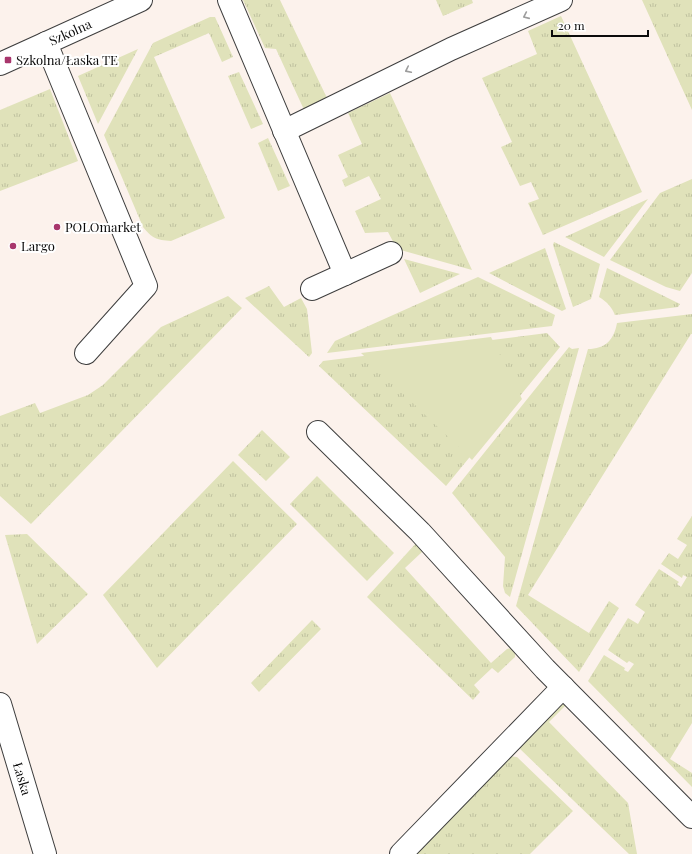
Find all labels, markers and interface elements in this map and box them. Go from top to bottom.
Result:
one-way arrow [522,11,530,19]
scale bar [552,12,648,38]
street label: Szkolna [46,14,94,49]
text: 20 m [558,17,585,33]
place label: Szkolna/Łaska TE [16,51,118,68]
marker: Szkolna/Łaska TE [3,55,13,65]
one-way arrow [405,66,412,73]
place label: POLOmarket [65,218,141,235]
marker: POLOmarket [52,222,62,232]
place label: Largo [21,237,55,254]
marker: Largo [8,241,18,251]
street label: Łaska [10,760,36,798]

